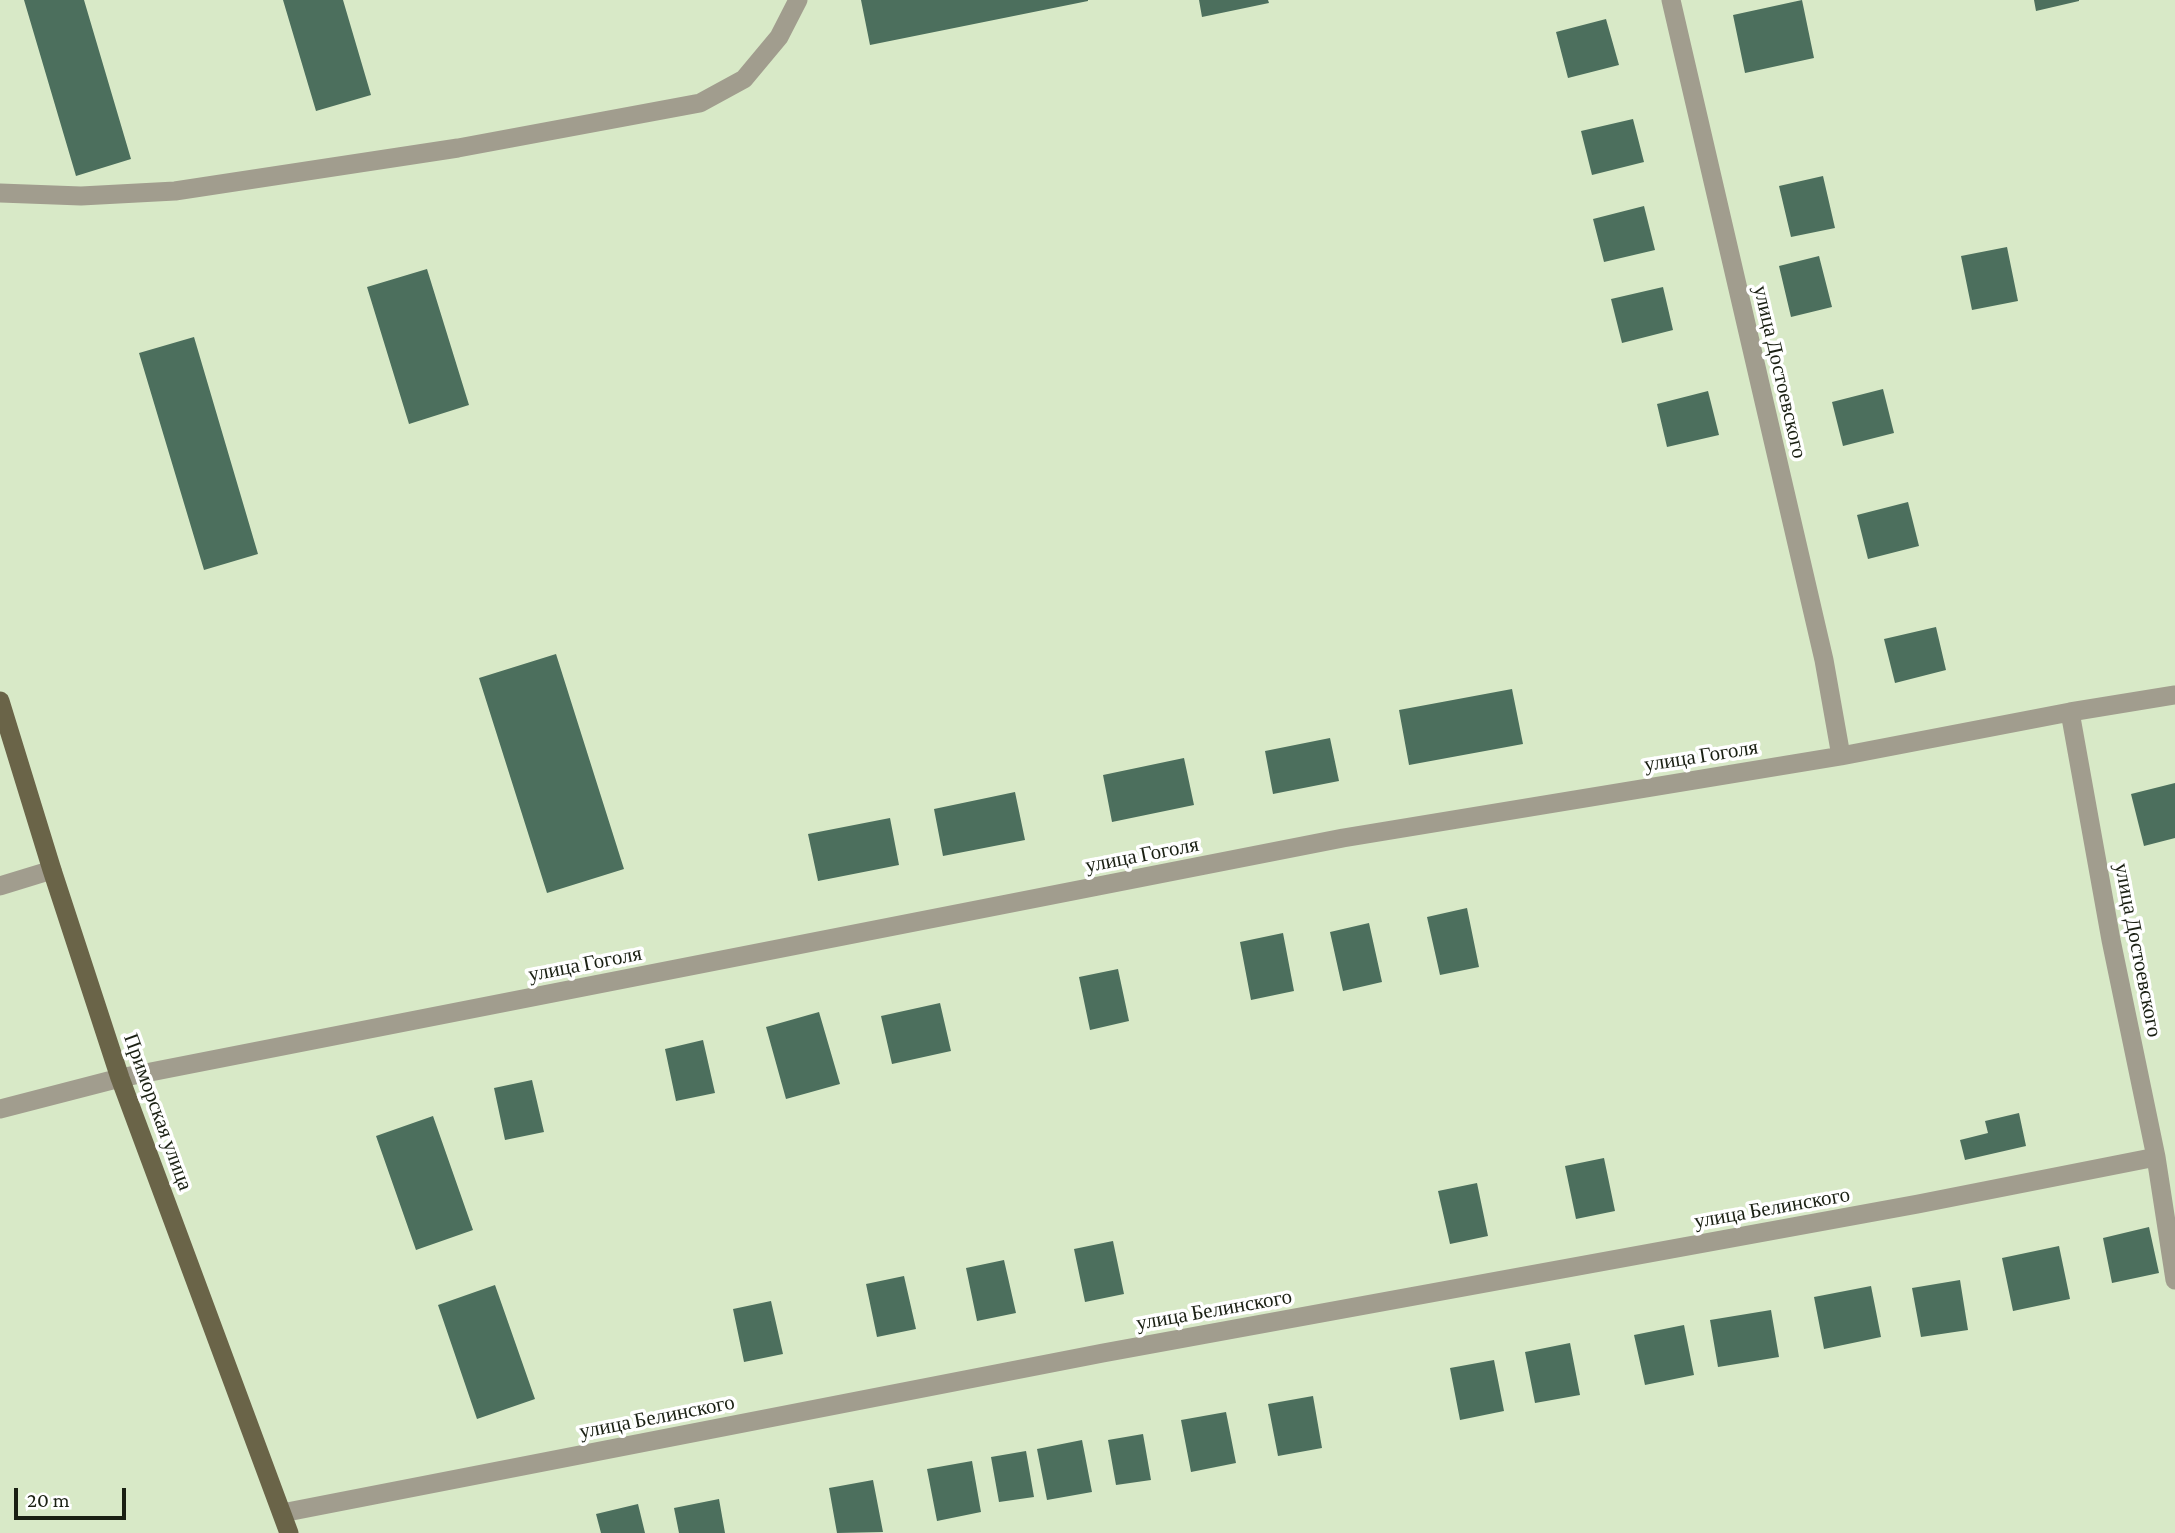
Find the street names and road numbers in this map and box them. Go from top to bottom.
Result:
street label: улица Достоевского [1748,283,1812,461]
street label: улица Гоголя [1642,735,1760,777]
street label: улица Гоголя [1083,832,1201,878]
street label: улица Достоевского [2109,861,2167,1039]
street label: улица Гоголя [526,941,644,987]
street label: Приморская улица [118,1030,198,1194]
street label: улица Белинского [1692,1182,1852,1234]
street label: улица Белинского [1134,1284,1294,1336]
street label: улица Белинского [577,1390,737,1444]

